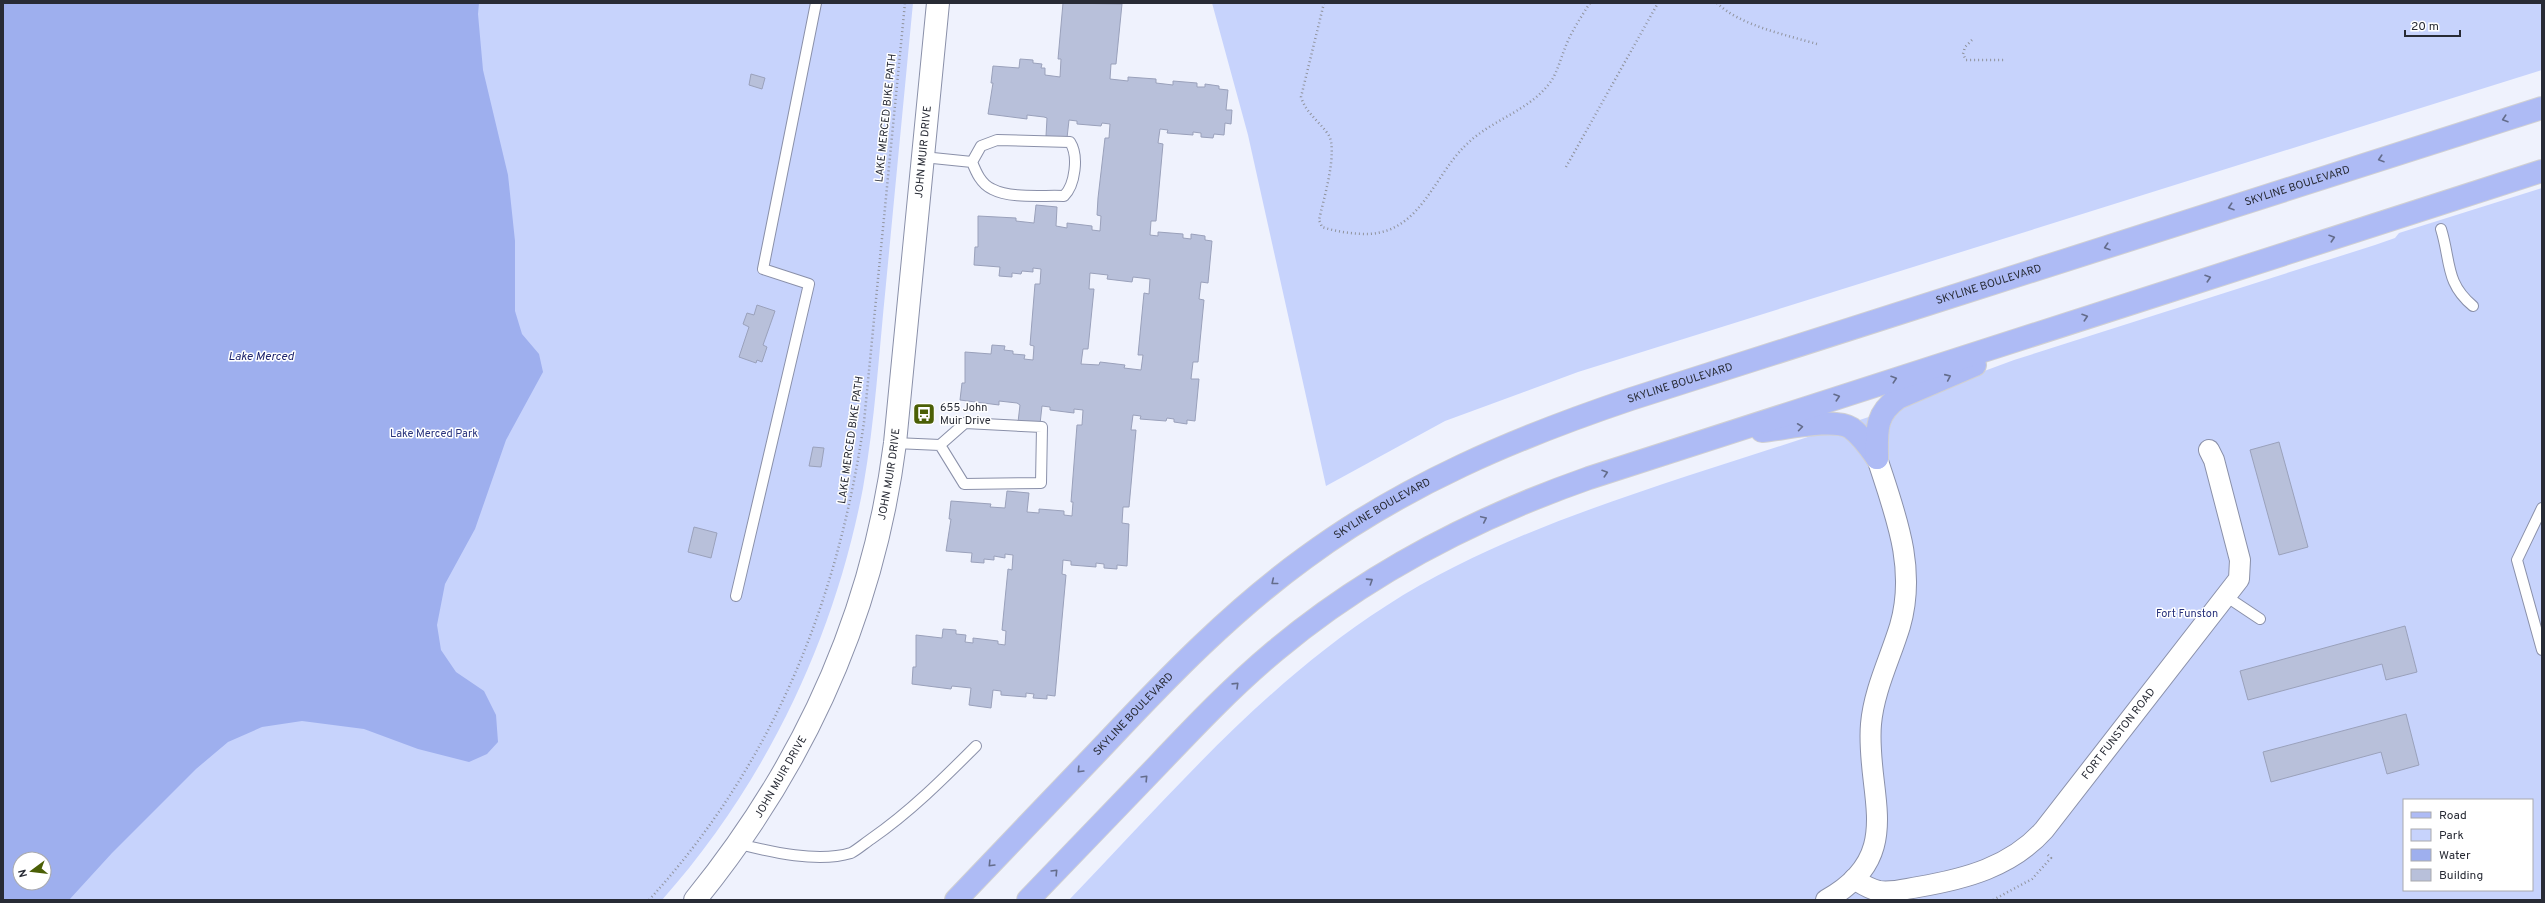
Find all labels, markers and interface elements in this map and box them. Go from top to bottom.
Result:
scale bar [2405,12,2460,38]
text: 20 m [2411,19,2439,35]
street label: LAKE MERCED BIKE PATH [872,53,900,183]
street label: JOHN MUIR DRIVE [912,105,935,199]
one-way arrow [2502,115,2509,123]
one-way arrow [2378,154,2385,163]
street label: SKYLINE BOULEVARD [2243,163,2352,210]
one-way arrow [2227,203,2234,211]
one-way arrow [2329,234,2336,243]
one-way arrow [2103,242,2110,251]
street label: SKYLINE BOULEVARD [1934,261,2043,308]
one-way arrow [2205,274,2212,283]
one-way arrow [2081,313,2088,322]
water label: Lake Merced [228,349,295,365]
street label: SKYLINE BOULEVARD [1625,360,1735,407]
one-way arrow [1944,374,1952,382]
street label: LAKE MERCED BIKE PATH [835,375,867,505]
one-way arrow [1891,375,1898,384]
one-way arrow [1833,394,1840,402]
bus stop icon: 655 John Muir Drive [911,401,937,427]
place label: 655 John Muir Drive [940,401,991,428]
one-way arrow [1797,423,1803,432]
park label: Lake Merced Park [390,427,478,441]
street label: JOHN MUIR DRIVE [875,427,903,521]
one-way arrow [1602,469,1609,478]
street label: SKYLINE BOULEVARD [1331,475,1433,543]
one-way arrow [1480,516,1488,524]
one-way arrow [1271,577,1278,584]
one-way arrow [1366,579,1373,586]
park label: Fort Funston [2156,607,2218,621]
street label: SKYLINE BOULEVARD [1091,670,1177,759]
one-way arrow [1232,683,1239,690]
street label: FORT FUNSTON ROAD [2079,686,2158,782]
street label: JOHN MUIR DRIVE [752,733,810,821]
one-way arrow [1077,765,1085,773]
one-way arrow [1141,775,1148,783]
legend [2403,799,2533,891]
text: Road [2439,808,2467,824]
text: Park [2439,828,2464,844]
text: Water [2439,848,2471,864]
north arrow [12,851,52,891]
one-way arrow [988,859,995,867]
text: N [16,868,31,879]
text: Building [2439,868,2483,884]
one-way arrow [1051,869,1058,877]

